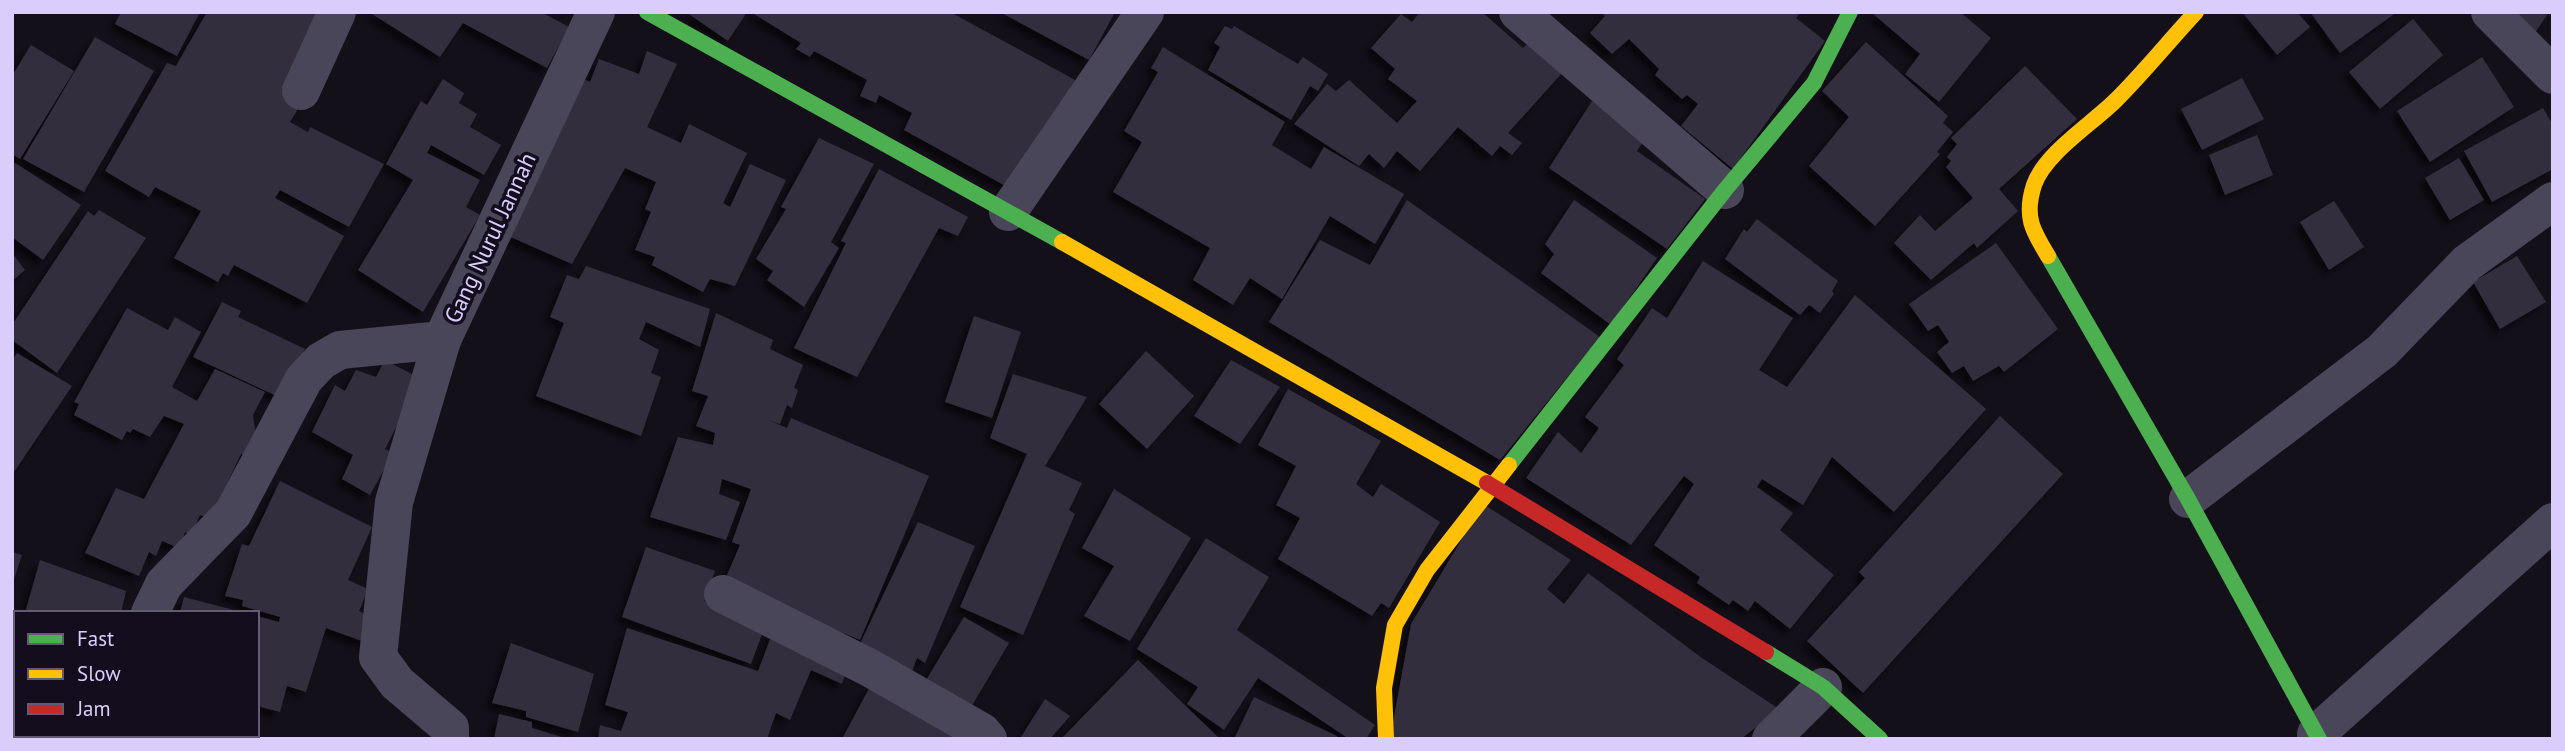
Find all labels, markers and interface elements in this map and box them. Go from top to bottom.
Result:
street label: Gang Nurul Jannah [437,148,542,328]
legend [14,611,259,737]
text: Fast [77,625,114,652]
text: Slow [77,660,121,687]
text: Jam [76,695,111,722]

